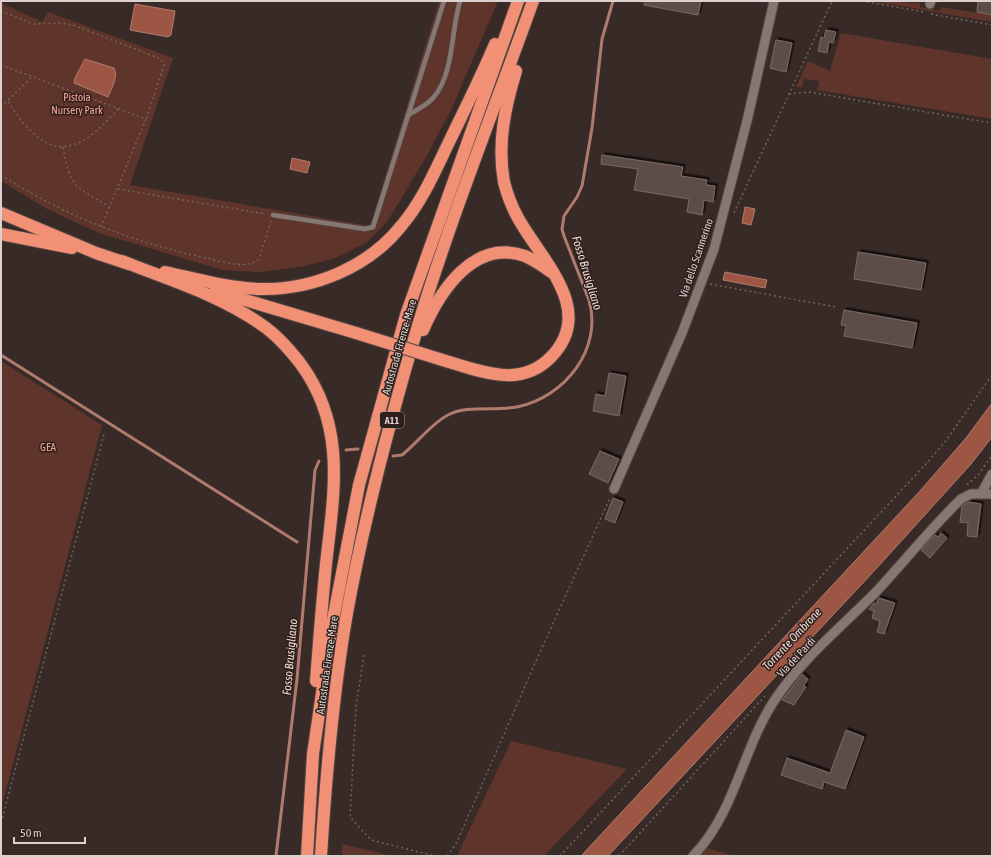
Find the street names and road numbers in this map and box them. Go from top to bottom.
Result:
street label: Via dello Scannerino [677,217,715,299]
street label: Autostrada Firenze-Mare [380,298,418,396]
road number: A11 [380,412,404,428]
street label: Autostrada Firenze-Mare [314,615,340,715]
street label: Via dei Pardi [775,635,817,679]

